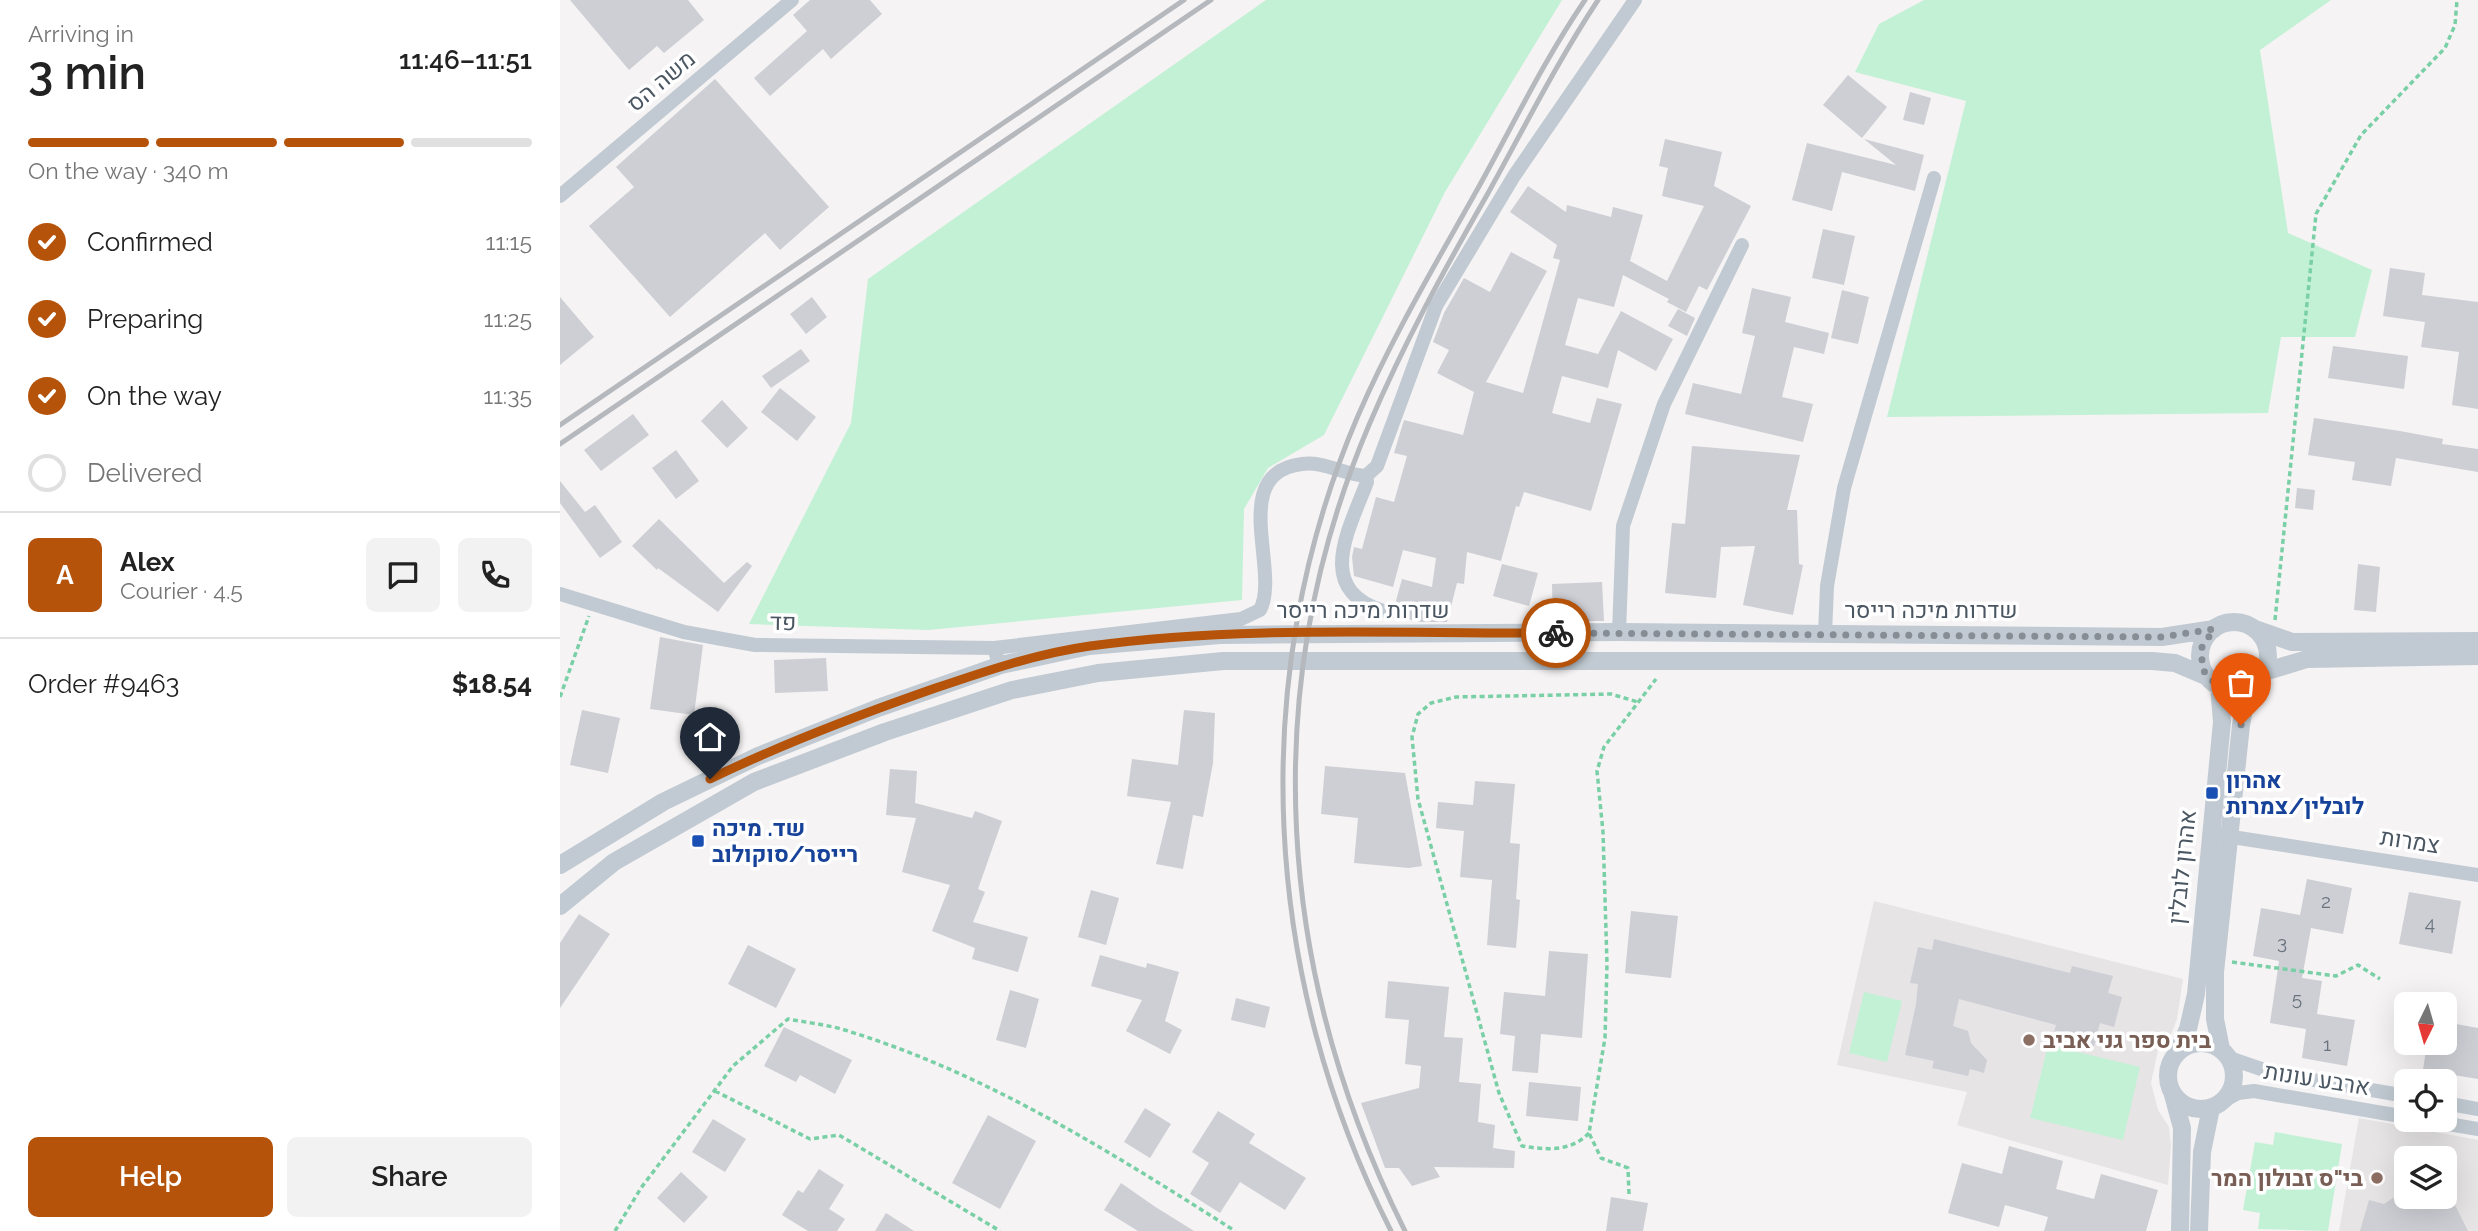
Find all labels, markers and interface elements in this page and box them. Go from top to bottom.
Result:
text: Arriving in [28,20,134,47]
street label: משה הס [621,44,700,117]
text: 11:46–11:51 [399,45,532,75]
text: 3 min [28,46,146,100]
text: On the way · 340 m [28,157,229,184]
icon: check [28,223,66,261]
text: Confirmed [87,227,213,257]
text: 11:15 [486,228,532,255]
icon: check [28,300,66,338]
text: Preparing [87,304,203,334]
text: 11:25 [483,305,532,332]
icon: check [28,377,66,415]
text: On the way [87,381,222,411]
text: 11:35 [483,382,532,409]
text: Delivered [87,458,202,488]
button: chat [366,538,440,612]
button: phone [458,538,532,612]
text: Alex [120,547,175,577]
text: A [56,560,74,590]
text: Courier · 4.5 [120,577,243,604]
street label: שדרות מיכה רייסר [1277,596,1449,623]
street label: שדרות מיכה רייסר [1845,596,2017,623]
courier [1521,598,1591,668]
street label: פד [770,608,796,635]
icon: bike [1537,614,1575,652]
pin [2211,653,2271,725]
icon: bag [2222,664,2260,702]
text: Order #9463 [28,669,179,699]
text: $18.54 [452,669,532,699]
pin [680,707,740,779]
icon: home [691,718,729,756]
place label: אהרון לובלין/צמרות [2226,766,2364,819]
marker: אהרון לובלין/צמרות [2204,785,2220,801]
street label: אהרון לובלין [2162,808,2201,926]
place label: שד. מיכה רייסר/סוקולוב [712,814,858,867]
street label: צמרות [2379,823,2442,859]
marker: שד. מיכה רייסר/סוקולוב [690,833,706,849]
house number: 2 [2321,890,2331,912]
house number: 4 [2425,912,2435,934]
house number: 3 [2277,931,2287,953]
house number: 5 [2292,987,2302,1009]
north arrow [2394,992,2457,1055]
map controls [2394,992,2457,1209]
place label: בית ספר גני אביב [2043,1026,2212,1053]
marker: בית ספר גני אביב [2021,1032,2037,1048]
house number: 1 [2323,1033,2331,1055]
street label: ארבע עונות [2262,1057,2372,1100]
button: locate [2394,1069,2457,1132]
button: Help [28,1137,273,1217]
button: Share [287,1137,532,1217]
button: layers [2394,1146,2457,1209]
place label: בי"ס זבולון המר [2211,1164,2364,1191]
marker: בי"ס זבולון המר [2369,1170,2385,1186]

